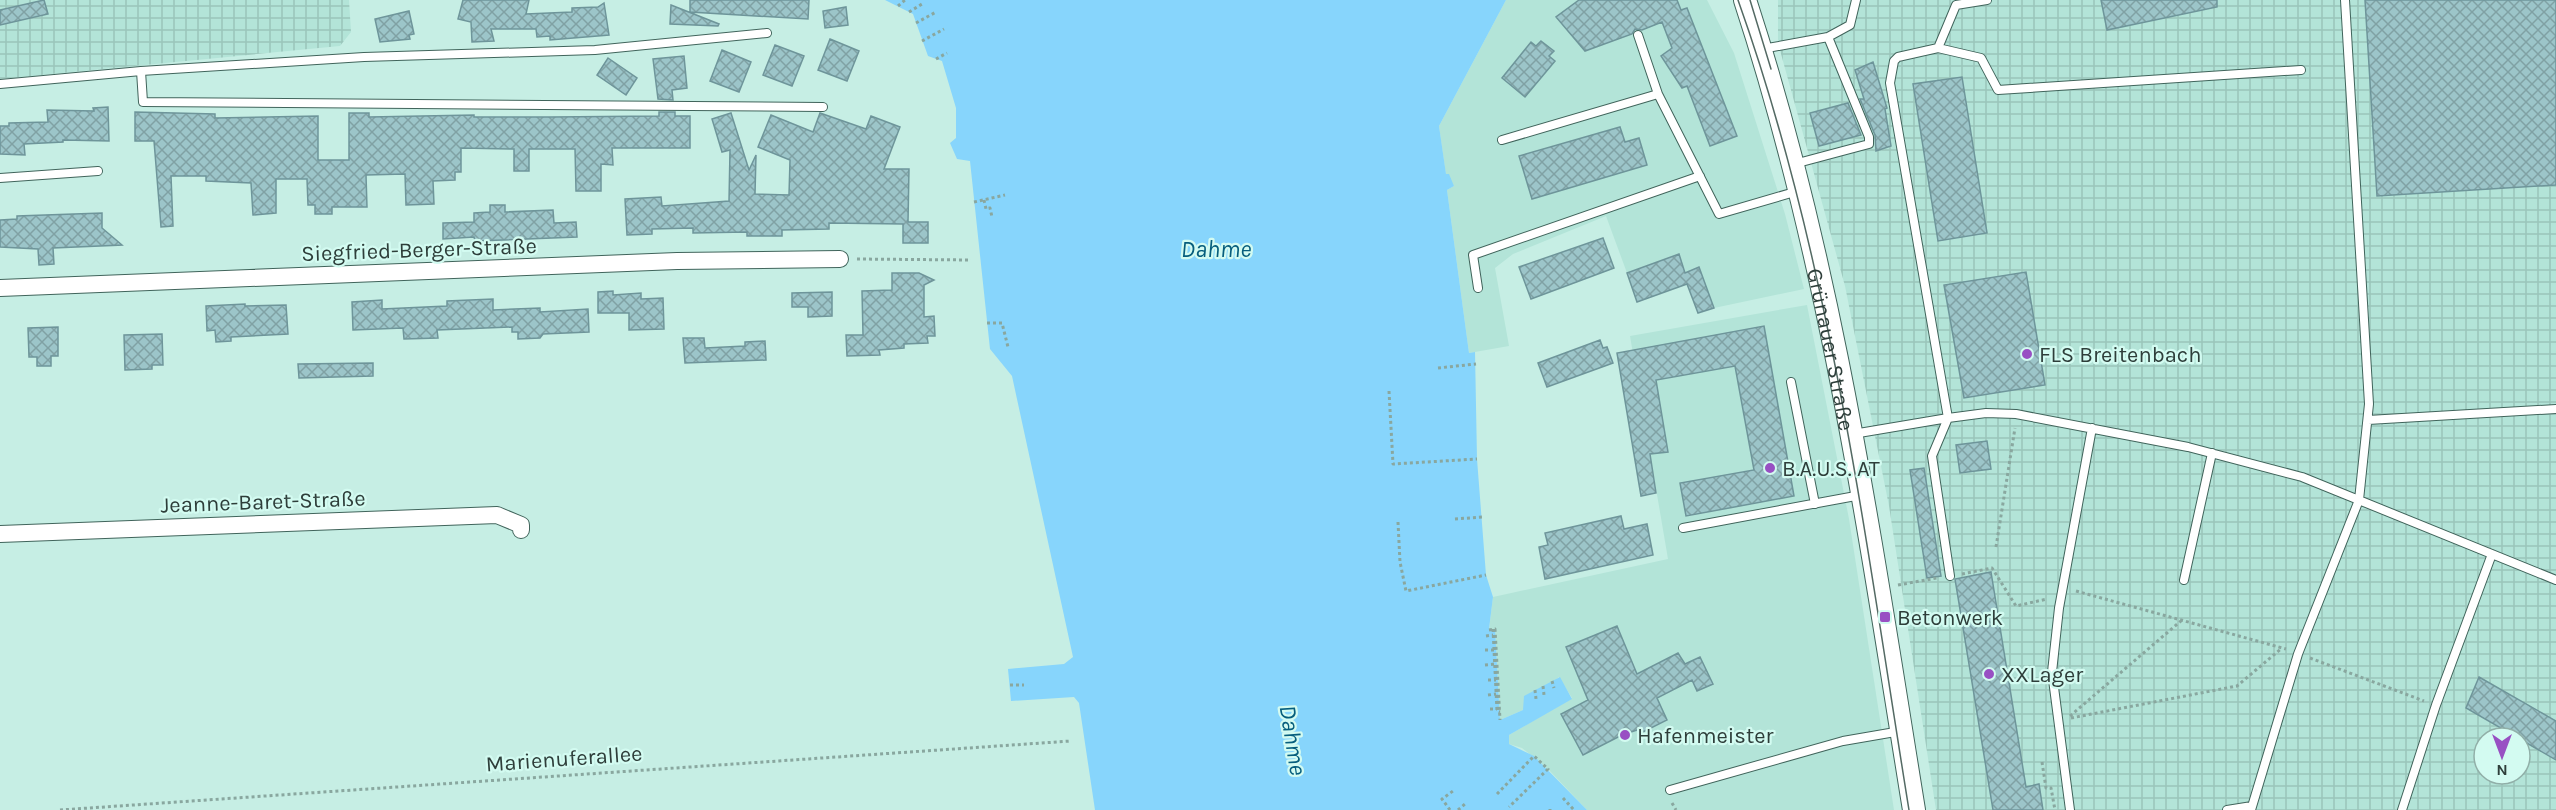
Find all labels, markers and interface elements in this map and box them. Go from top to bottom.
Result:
street label: Siegfried-Berger-Straße [301,233,537,267]
water label: Dahme [1181,235,1251,263]
street label: Grünauer Straße [1801,266,1859,433]
place label: FLS Breitenbach [2039,342,2201,368]
marker: FLS Breitenbach [2020,347,2034,361]
place label: B.A.U.S. AT [1782,456,1880,482]
marker: B.A.U.S. AT [1763,461,1777,475]
street label: Jeanne-Baret-Straße [160,485,366,519]
place label: Betonwerk [1897,605,2003,631]
marker: Betonwerk [1878,610,1892,624]
place label: XXLager [2001,662,2083,688]
marker: XXLager [1982,667,1996,681]
water label: Dahme [1274,703,1312,777]
place label: Hafenmeister [1637,723,1773,749]
north arrow [2472,726,2532,786]
marker: Hafenmeister [1618,728,1632,742]
street label: Marienuferallee [485,741,643,777]
text: N [2496,761,2508,780]

